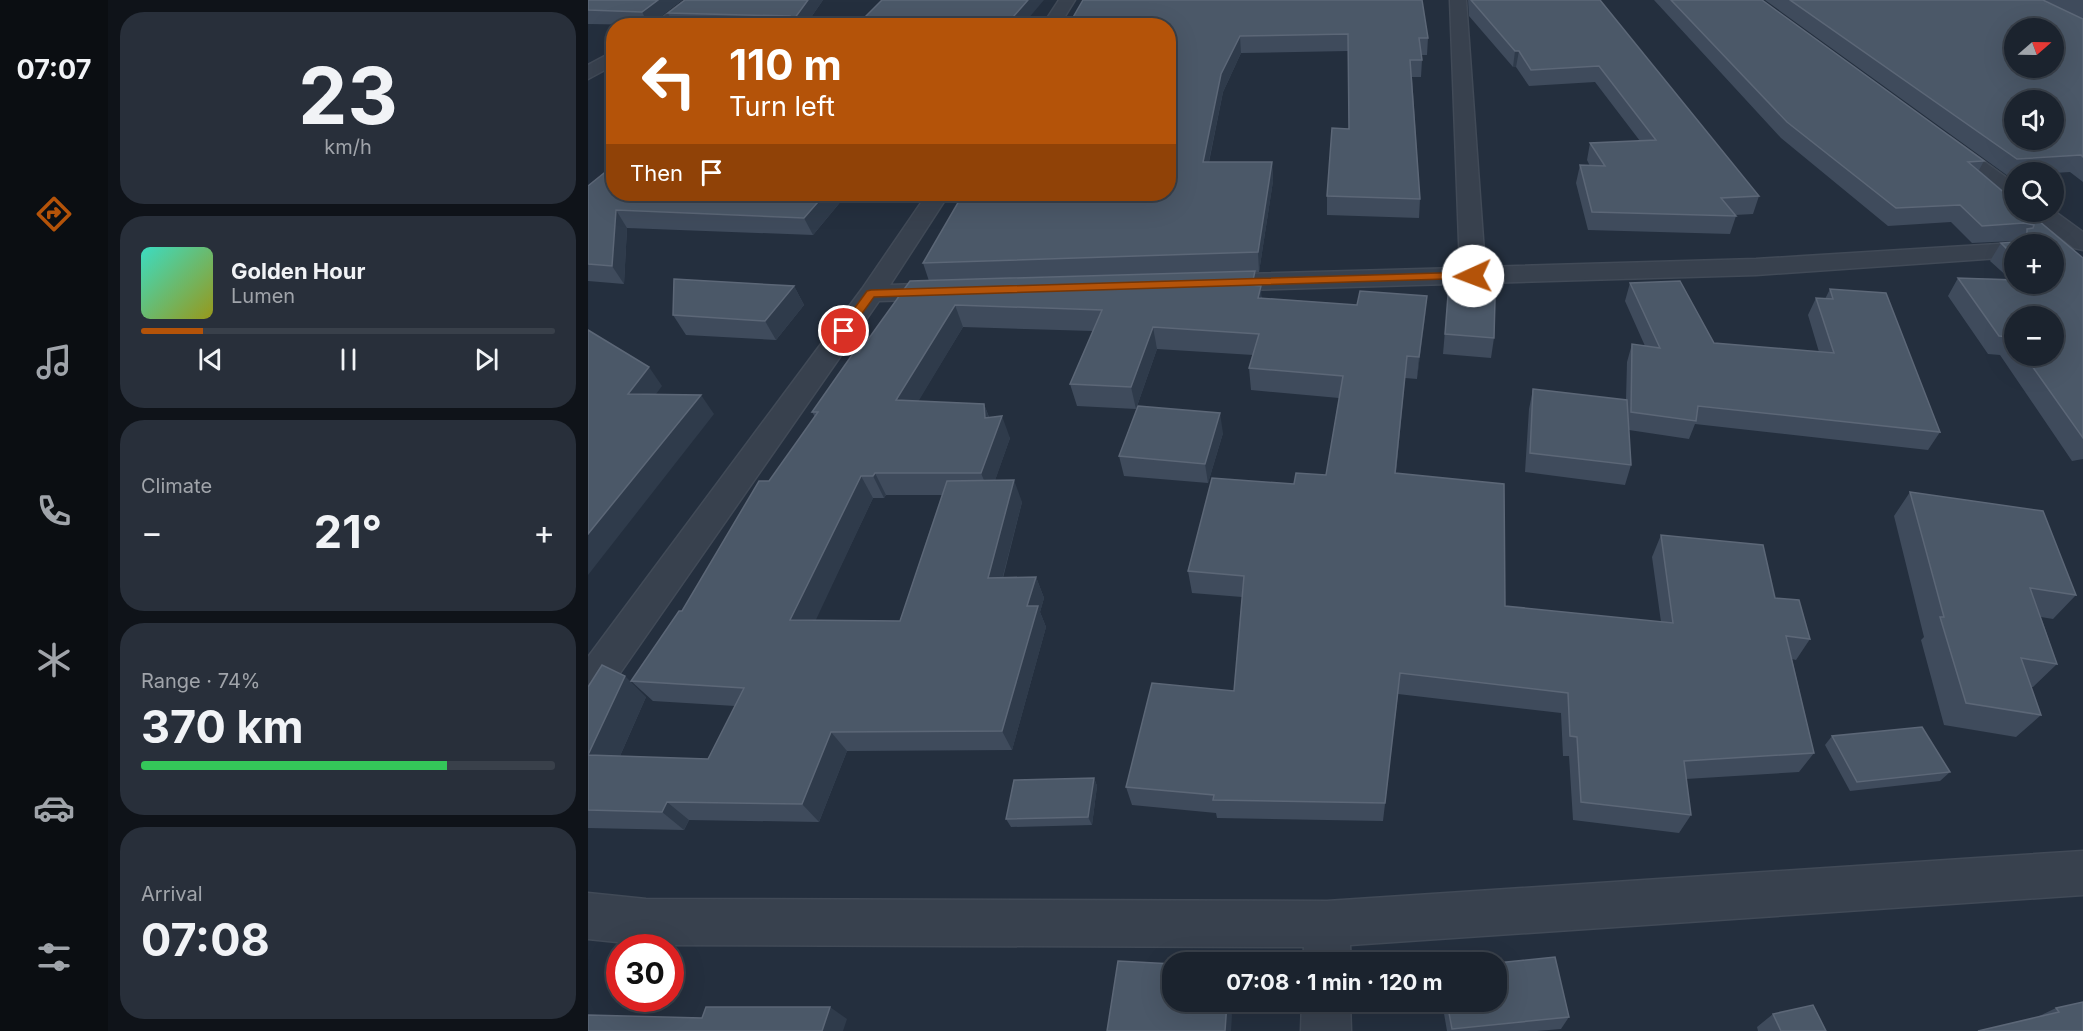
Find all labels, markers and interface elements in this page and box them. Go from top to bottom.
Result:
north arrow [2004,18,2064,78]
map controls [2004,18,2064,366]
text: 110 m [729,39,842,90]
icon: left [630,42,708,120]
text: 23 [298,48,398,143]
text: 07:07 [17,53,91,86]
text: Turn left [729,90,835,123]
button: sound [2004,90,2064,150]
text: km/h [324,135,372,159]
icon: arrive [695,156,728,189]
text: Then [630,160,683,186]
button: search [2004,162,2064,222]
icon: directions [33,193,75,235]
button: + [2004,234,2064,294]
position arrow [1441,244,1505,308]
text: Golden Hour [231,258,365,284]
text: Lumen [231,284,295,308]
pin [818,305,869,356]
button: − [2004,306,2064,366]
icon: arrive [827,314,860,347]
icon: music [33,341,75,383]
icon: previous [194,343,227,376]
icon: pause [332,343,365,376]
icon: next [470,343,503,376]
text: Climate [141,474,212,498]
icon: phone [33,490,75,532]
text: 21° [314,504,382,559]
text: − [141,512,163,552]
text: + [533,512,555,552]
icon: climate [33,639,75,681]
text: Range · 74% [141,669,260,693]
text: 370 km [141,699,304,754]
icon: car [33,787,75,829]
text: Arrival [141,882,203,906]
text: 07:08 [141,912,270,967]
speed limit sign: 30 [606,934,684,1012]
icon: filters [33,936,75,978]
text: 07:08 · 1 min · 120 m [1226,969,1443,995]

